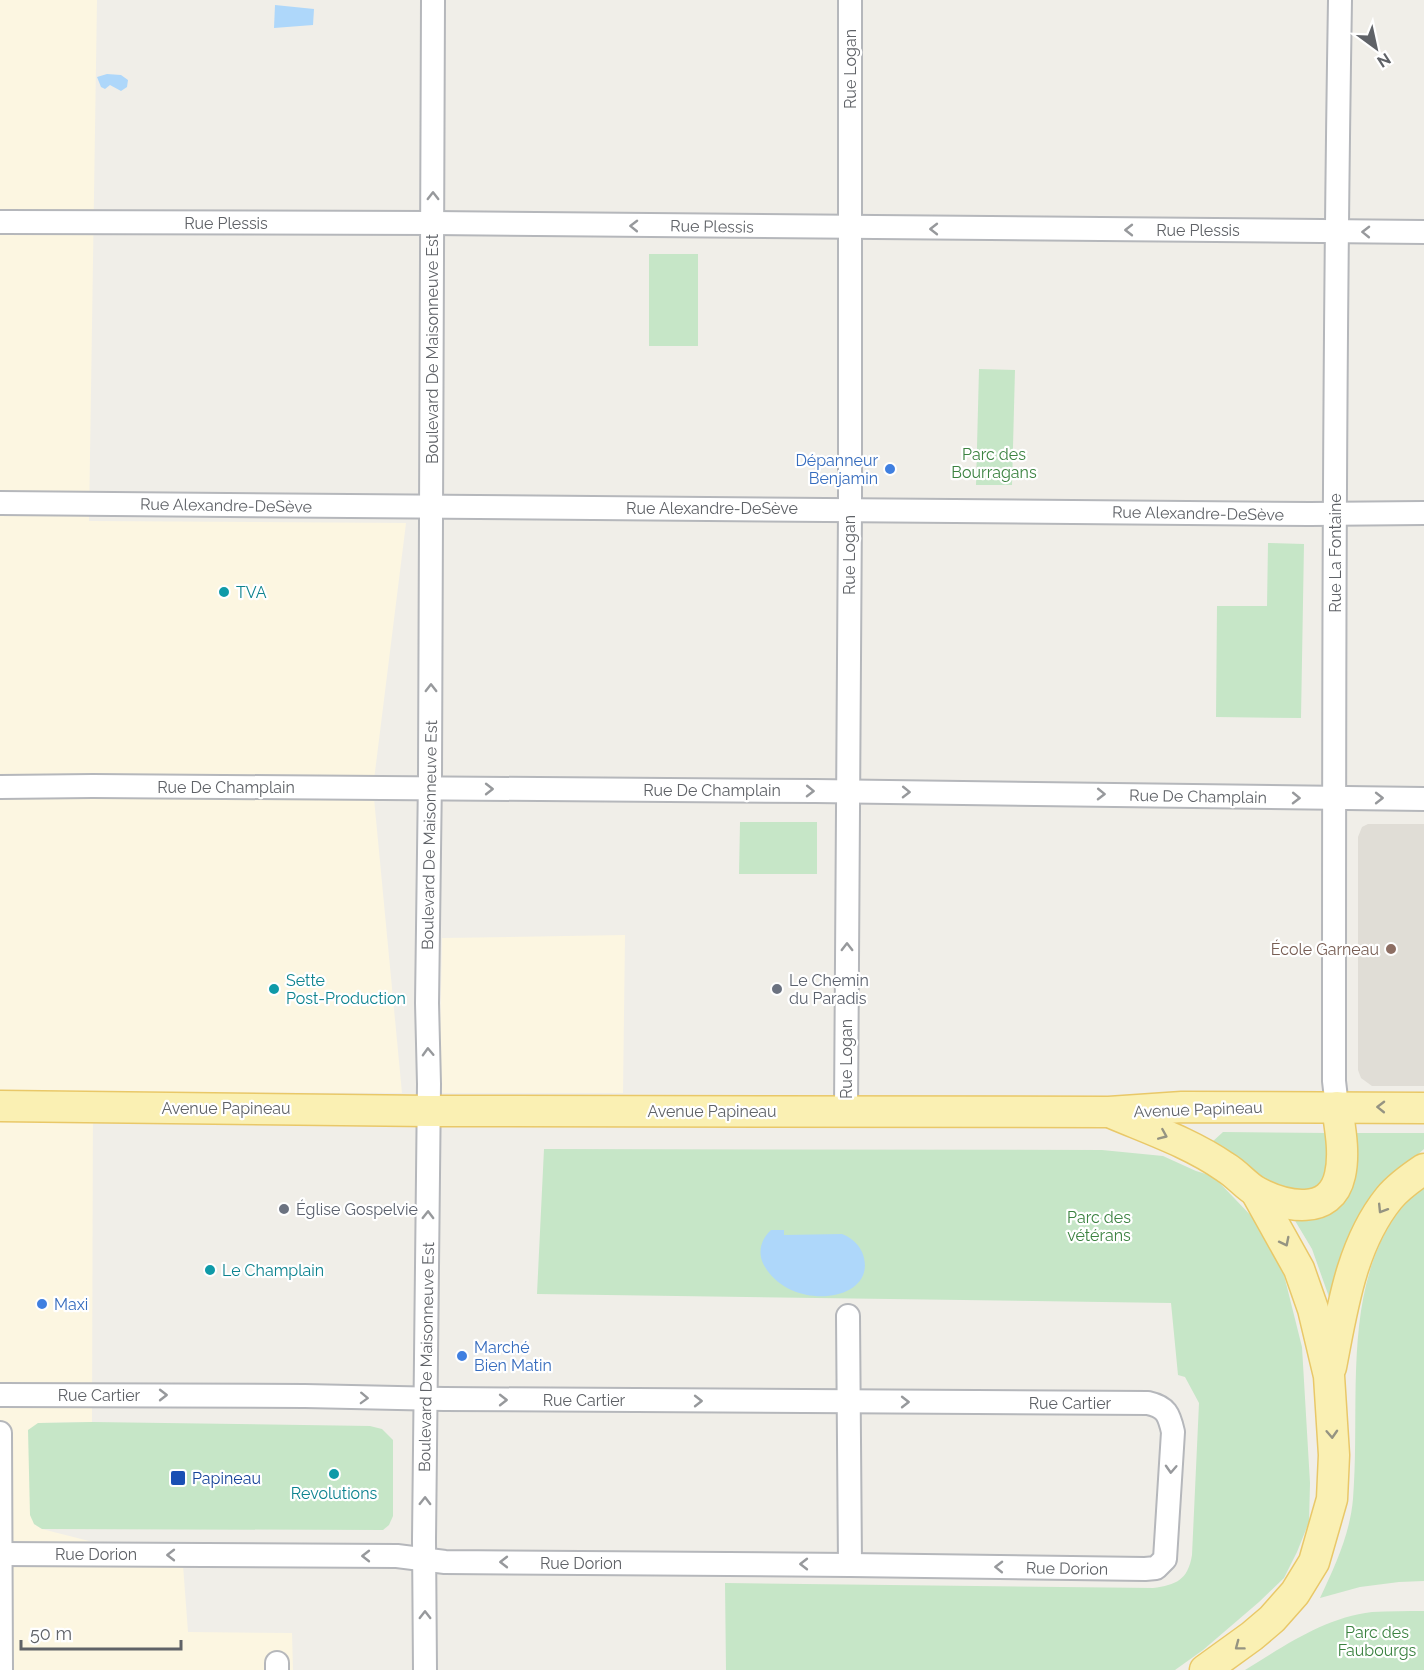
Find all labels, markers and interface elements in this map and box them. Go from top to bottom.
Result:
north arrow [1346,18,1406,78]
street label: Rue Logan [841,29,860,109]
text: N [1374,49,1394,71]
one-way arrow [427,191,439,200]
street label: Rue Plessis [184,214,268,233]
street label: Rue Plessis [670,216,754,237]
one-way arrow [629,219,638,232]
street label: Rue Plessis [1156,221,1240,240]
one-way arrow [929,223,938,235]
one-way arrow [1124,224,1133,236]
one-way arrow [1361,226,1370,238]
street label: Boulevard De Maisonneuve Est [423,233,442,464]
park label: Parc des Bourragans [951,445,1037,482]
place label: Dépanneur Benjamin [795,451,878,488]
marker: Dépanneur Benjamin [883,462,897,476]
street label: Rue La Fontaine [1326,493,1345,613]
street label: Rue Alexandre-DeSève [140,495,312,516]
street label: Rue Alexandre-DeSève [626,499,798,518]
street label: Rue Alexandre-DeSève [1112,503,1284,524]
street label: Rue Logan [840,515,859,595]
place label: TVA [236,583,267,602]
marker: TVA [217,585,231,599]
one-way arrow [425,684,437,693]
street label: Boulevard De Maisonneuve Est [418,719,441,950]
street label: Rue De Champlain [157,778,295,797]
street label: Rue De Champlain [643,781,781,800]
one-way arrow [484,783,493,795]
one-way arrow [805,785,814,797]
one-way arrow [901,786,910,798]
street label: Rue De Champlain [1129,786,1267,807]
one-way arrow [1096,788,1105,800]
one-way arrow [1291,791,1300,804]
one-way arrow [1375,792,1384,805]
place label: École Garneau [1271,939,1379,959]
marker: École Garneau [1384,942,1398,956]
one-way arrow [841,943,853,952]
place label: Sette Post-Production [286,971,406,1008]
place label: Le Chemin du Paradis [789,971,869,1008]
marker: Sette Post-Production [267,982,281,996]
marker: Le Chemin du Paradis [770,982,784,996]
street label: Rue Logan [837,1019,856,1099]
one-way arrow [422,1048,435,1057]
street label: Avenue Papineau [1133,1098,1263,1121]
street label: Avenue Papineau [161,1099,291,1118]
one-way arrow [1376,1101,1385,1113]
street label: Avenue Papineau [647,1102,777,1121]
one-way arrow [1156,1128,1167,1140]
place label: Église Gospelvie [296,1199,418,1219]
marker: Église Gospelvie [277,1202,291,1216]
one-way arrow [1378,1202,1389,1213]
park label: Parc des vétérans [1067,1208,1131,1245]
one-way arrow [422,1210,434,1219]
one-way arrow [1278,1236,1289,1247]
street label: Boulevard De Maisonneuve Est [415,1241,438,1472]
place label: Le Champlain [222,1261,324,1280]
marker: Le Champlain [203,1263,217,1277]
place label: Maxi [54,1295,88,1314]
marker: Maxi [35,1297,49,1311]
place label: Marché Bien Matin [474,1338,552,1375]
marker: Marché Bien Matin [455,1349,469,1363]
street label: Rue Cartier [58,1386,141,1405]
one-way arrow [159,1389,168,1401]
one-way arrow [359,1391,368,1404]
street label: Rue Cartier [543,1391,626,1410]
one-way arrow [498,1394,507,1406]
street label: Rue Cartier [1029,1394,1112,1413]
one-way arrow [693,1395,702,1407]
one-way arrow [901,1396,910,1408]
one-way arrow [1326,1430,1339,1439]
one-way arrow [1164,1465,1177,1474]
marker: Revolutions [327,1467,341,1481]
marker: Papineau [169,1469,187,1487]
place label: Papineau [192,1469,261,1488]
place label: Revolutions [291,1484,377,1503]
one-way arrow [418,1496,431,1505]
street label: Rue Dorion [55,1545,137,1564]
one-way arrow [166,1549,175,1561]
one-way arrow [361,1550,370,1562]
street label: Rue Dorion [540,1554,622,1573]
one-way arrow [500,1556,509,1568]
one-way arrow [800,1558,809,1570]
street label: Rue Dorion [1026,1558,1108,1579]
one-way arrow [995,1561,1004,1573]
one-way arrow [419,1610,431,1619]
scale bar [21,1613,182,1651]
text: 50 m [30,1623,72,1644]
park label: Parc des Faubourgs [1338,1623,1417,1660]
one-way arrow [1235,1638,1246,1649]

